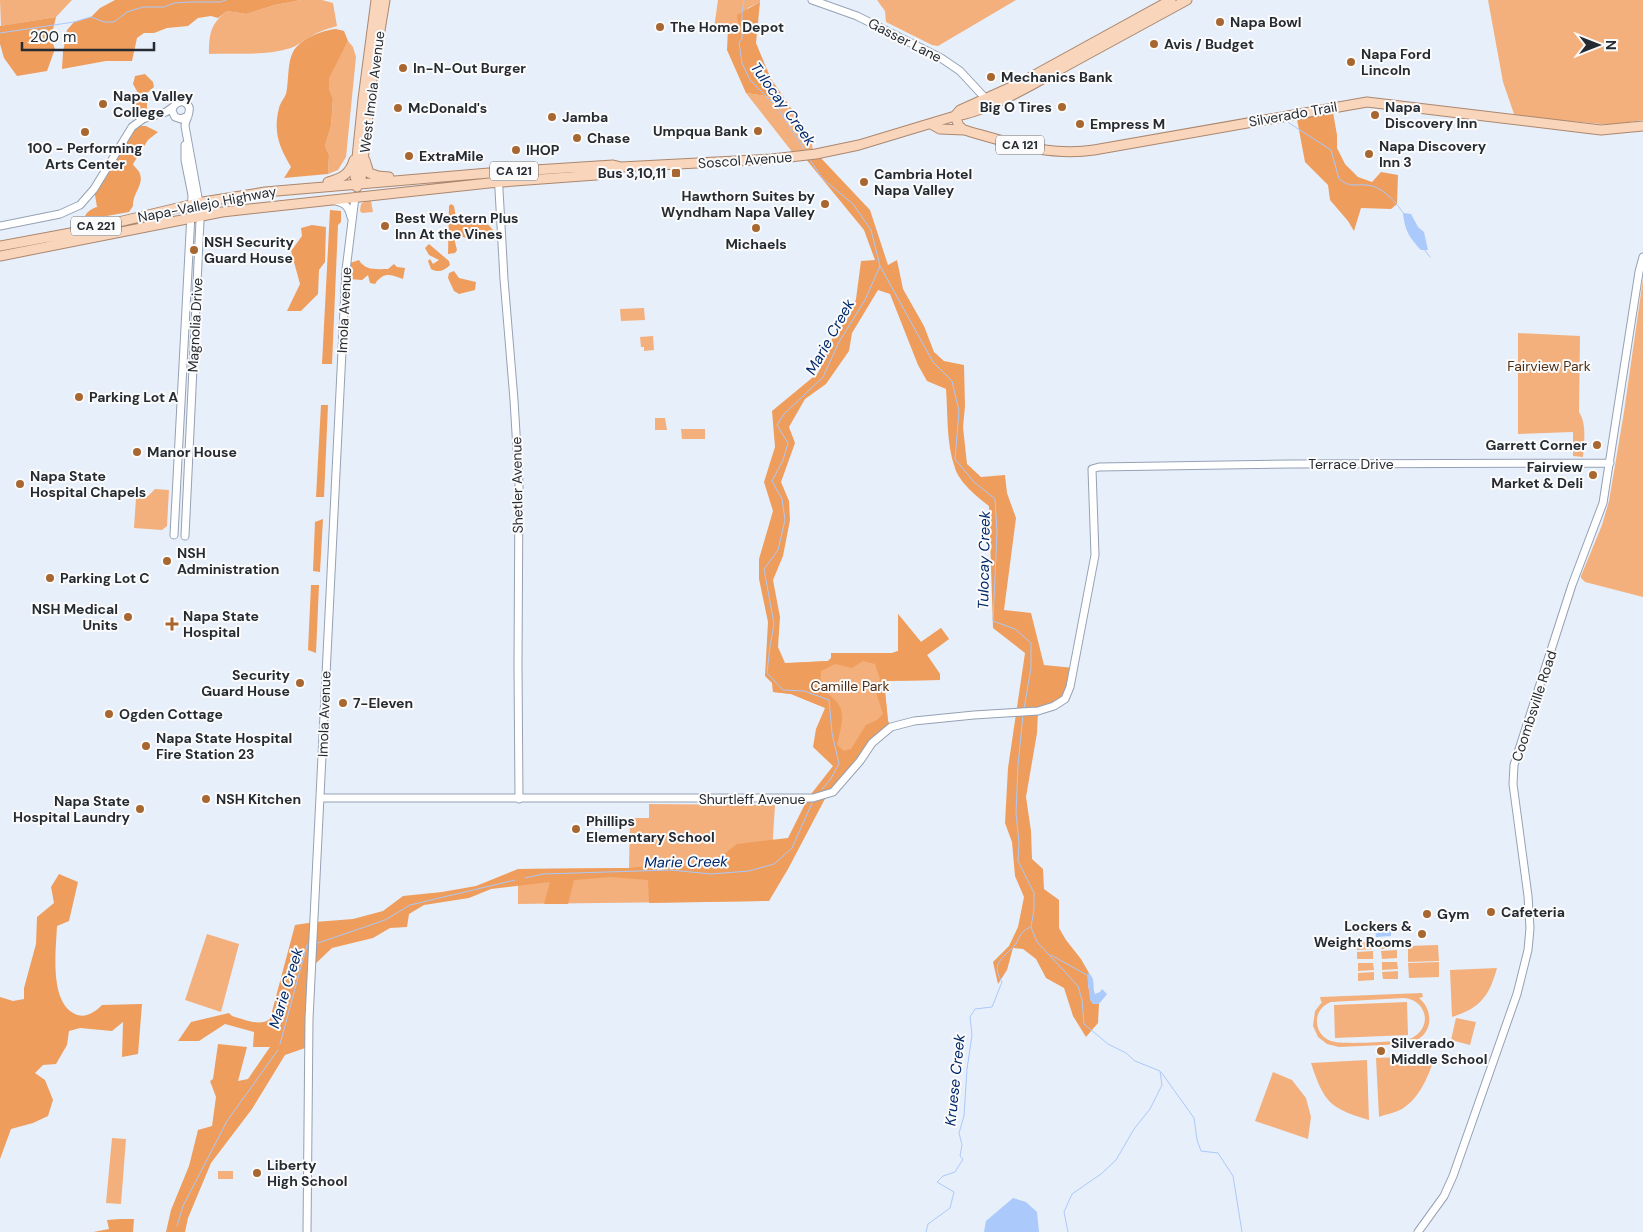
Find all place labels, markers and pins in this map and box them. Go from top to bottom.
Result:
place label: Napa Bowl [1230,13,1302,31]
marker: Napa Bowl [1214,16,1226,28]
place label: The Home Depot [670,18,784,36]
marker: The Home Depot [654,21,666,33]
place label: Avis / Budget [1164,35,1254,53]
marker: Avis / Budget [1148,38,1160,50]
place label: Napa Ford Lincoln [1361,45,1431,79]
marker: Napa Ford Lincoln [1345,56,1357,68]
place label: In-N-Out Burger [413,59,526,77]
marker: In-N-Out Burger [397,62,409,74]
place label: Mechanics Bank [1001,68,1113,86]
marker: Mechanics Bank [985,71,997,83]
place label: Napa Valley College [113,87,194,121]
marker: Napa Valley College [97,98,109,110]
place label: Big O Tires [980,98,1052,116]
place label: Napa Discovery Inn [1385,98,1477,132]
place label: McDonald's [408,99,487,117]
marker: Big O Tires [1056,101,1068,113]
marker: McDonald's [392,102,404,114]
place label: Jamba [562,108,608,126]
marker: Napa Discovery Inn [1369,109,1381,121]
marker: Jamba [546,111,558,123]
place label: Empress M [1090,115,1165,133]
marker: Empress M [1074,118,1086,130]
place label: Umpqua Bank [653,122,748,140]
marker: Umpqua Bank [752,125,764,137]
marker: 100 - Performing Arts Center [79,126,91,138]
place label: Chase [587,129,630,147]
marker: Chase [571,132,583,144]
place label: Napa Discovery Inn 3 [1379,137,1487,171]
place label: 100 - Performing Arts Center [27,139,143,173]
place label: IHOP [526,141,560,159]
marker: IHOP [510,144,522,156]
place label: ExtraMile [419,147,484,165]
marker: Napa Discovery Inn 3 [1363,148,1375,160]
marker: ExtraMile [403,150,415,162]
place label: Bus 3,10,11 [598,164,666,182]
place label: Cambria Hotel Napa Valley [874,165,972,199]
marker: Bus 3,10,11 [670,167,682,179]
marker: Cambria Hotel Napa Valley [858,176,870,188]
place label: Hawthorn Suites by Wyndham Napa Valley [661,187,816,221]
marker: Hawthorn Suites by Wyndham Napa Valley [819,198,831,210]
place label: Best Western Plus Inn At the Vines [395,209,518,243]
marker: Best Western Plus Inn At the Vines [379,220,391,232]
marker: Michaels [750,222,762,234]
place label: NSH Security Guard House [204,233,295,267]
place label: Michaels [725,235,787,253]
marker: NSH Security Guard House [188,244,200,256]
place label: Parking Lot A [89,388,178,406]
marker: Parking Lot A [73,391,85,403]
place label: Garrett Corner [1485,436,1587,454]
marker: Garrett Corner [1591,439,1603,451]
place label: Manor House [147,443,237,461]
marker: Manor House [131,446,143,458]
place label: Fairview Market & Deli [1491,458,1584,492]
place label: Napa State Hospital Chapels [30,467,146,501]
marker: Fairview Market & Deli [1587,469,1599,481]
marker: Napa State Hospital Chapels [14,478,26,490]
place label: NSH Administration [177,544,280,578]
marker: NSH Administration [161,555,173,567]
place label: Parking Lot C [60,569,150,587]
marker: Parking Lot C [44,572,56,584]
place label: NSH Medical Units [32,600,118,634]
place label: Napa State Hospital [183,607,259,641]
marker: NSH Medical Units [122,611,134,623]
marker: Napa State Hospital [165,617,179,631]
place label: Security Guard House [201,666,291,700]
marker: Security Guard House [294,677,306,689]
place label: 7-Eleven [353,694,413,712]
marker: 7-Eleven [337,697,349,709]
place label: Ogden Cottage [119,705,223,723]
marker: Ogden Cottage [103,708,115,720]
place label: Napa State Hospital Fire Station 23 [156,729,292,763]
marker: Napa State Hospital Fire Station 23 [140,740,152,752]
place label: NSH Kitchen [216,790,301,808]
place label: Napa State Hospital Laundry [13,792,131,826]
marker: NSH Kitchen [200,793,212,805]
marker: Napa State Hospital Laundry [134,803,146,815]
place label: Phillips Elementary School [586,812,715,846]
marker: Phillips Elementary School [570,823,582,835]
place label: Cafeteria [1501,903,1565,921]
place label: Gym [1437,905,1470,923]
marker: Cafeteria [1485,906,1497,918]
marker: Gym [1421,908,1433,920]
place label: Lockers & Weight Rooms [1314,917,1412,951]
marker: Lockers & Weight Rooms [1416,928,1428,940]
place label: Silverado Middle School [1391,1034,1487,1068]
marker: Silverado Middle School [1375,1045,1387,1057]
place label: Liberty High School [267,1156,348,1190]
marker: Liberty High School [251,1167,263,1179]

